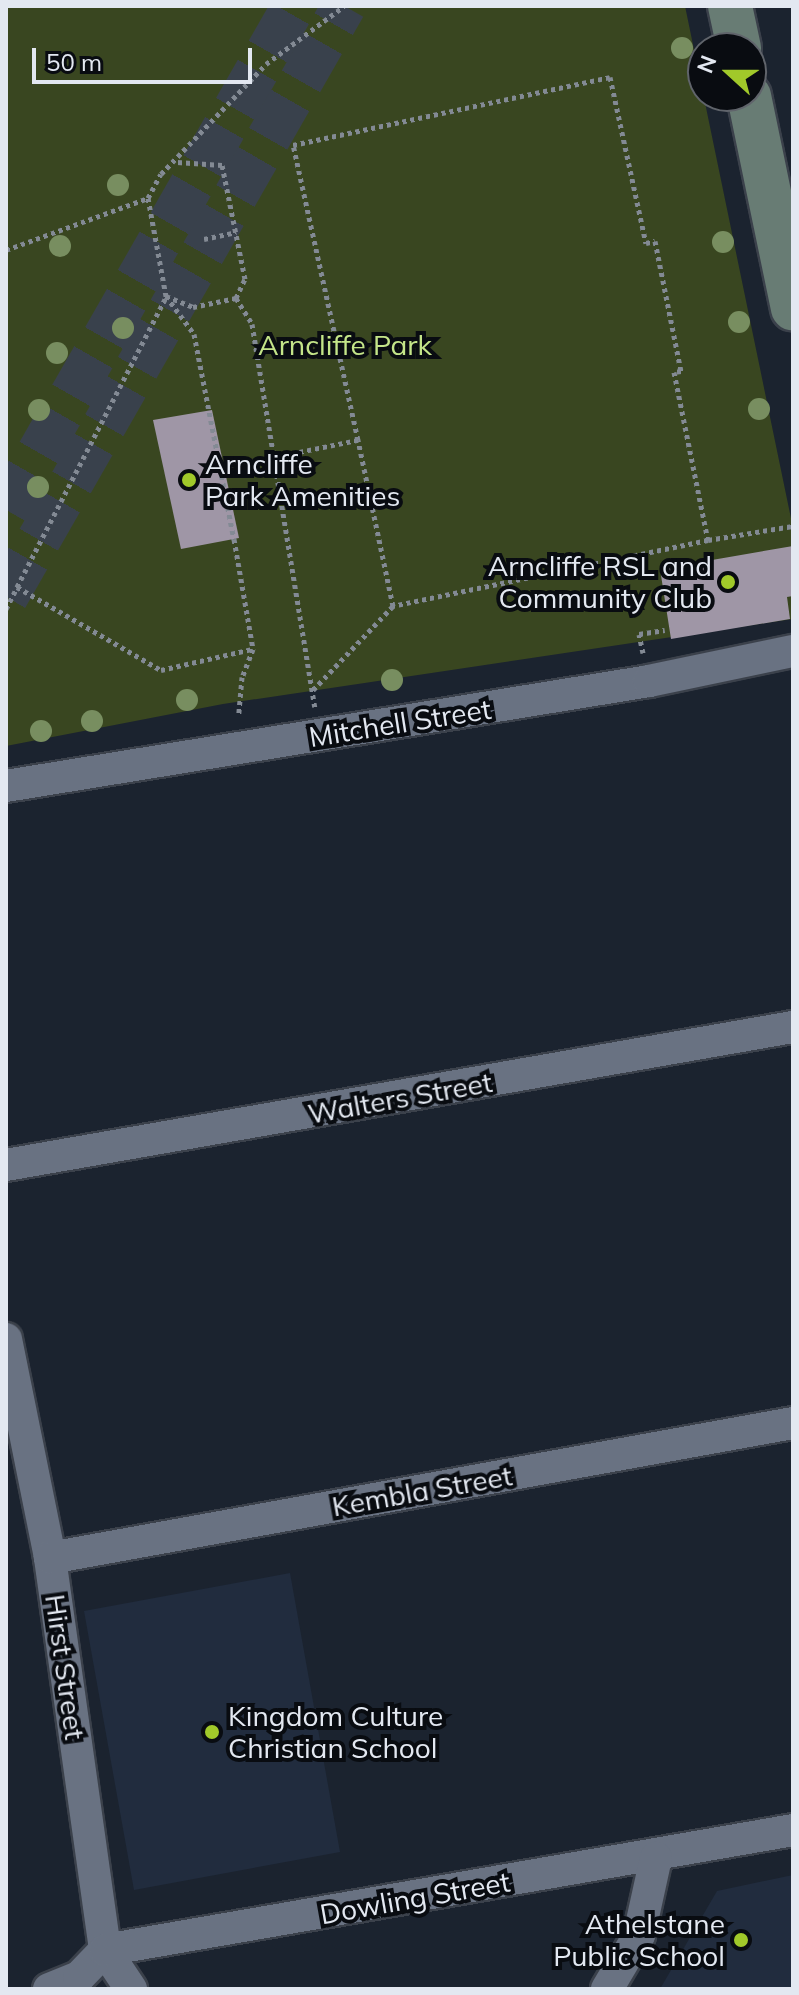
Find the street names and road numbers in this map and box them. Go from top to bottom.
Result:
street label: Mitchell Street [307,692,493,754]
street label: Walters Street [305,1065,495,1131]
street label: Kembla Street [329,1459,515,1523]
street label: Hirst Street [38,1592,92,1742]
street label: Dowling Street [317,1865,513,1931]

